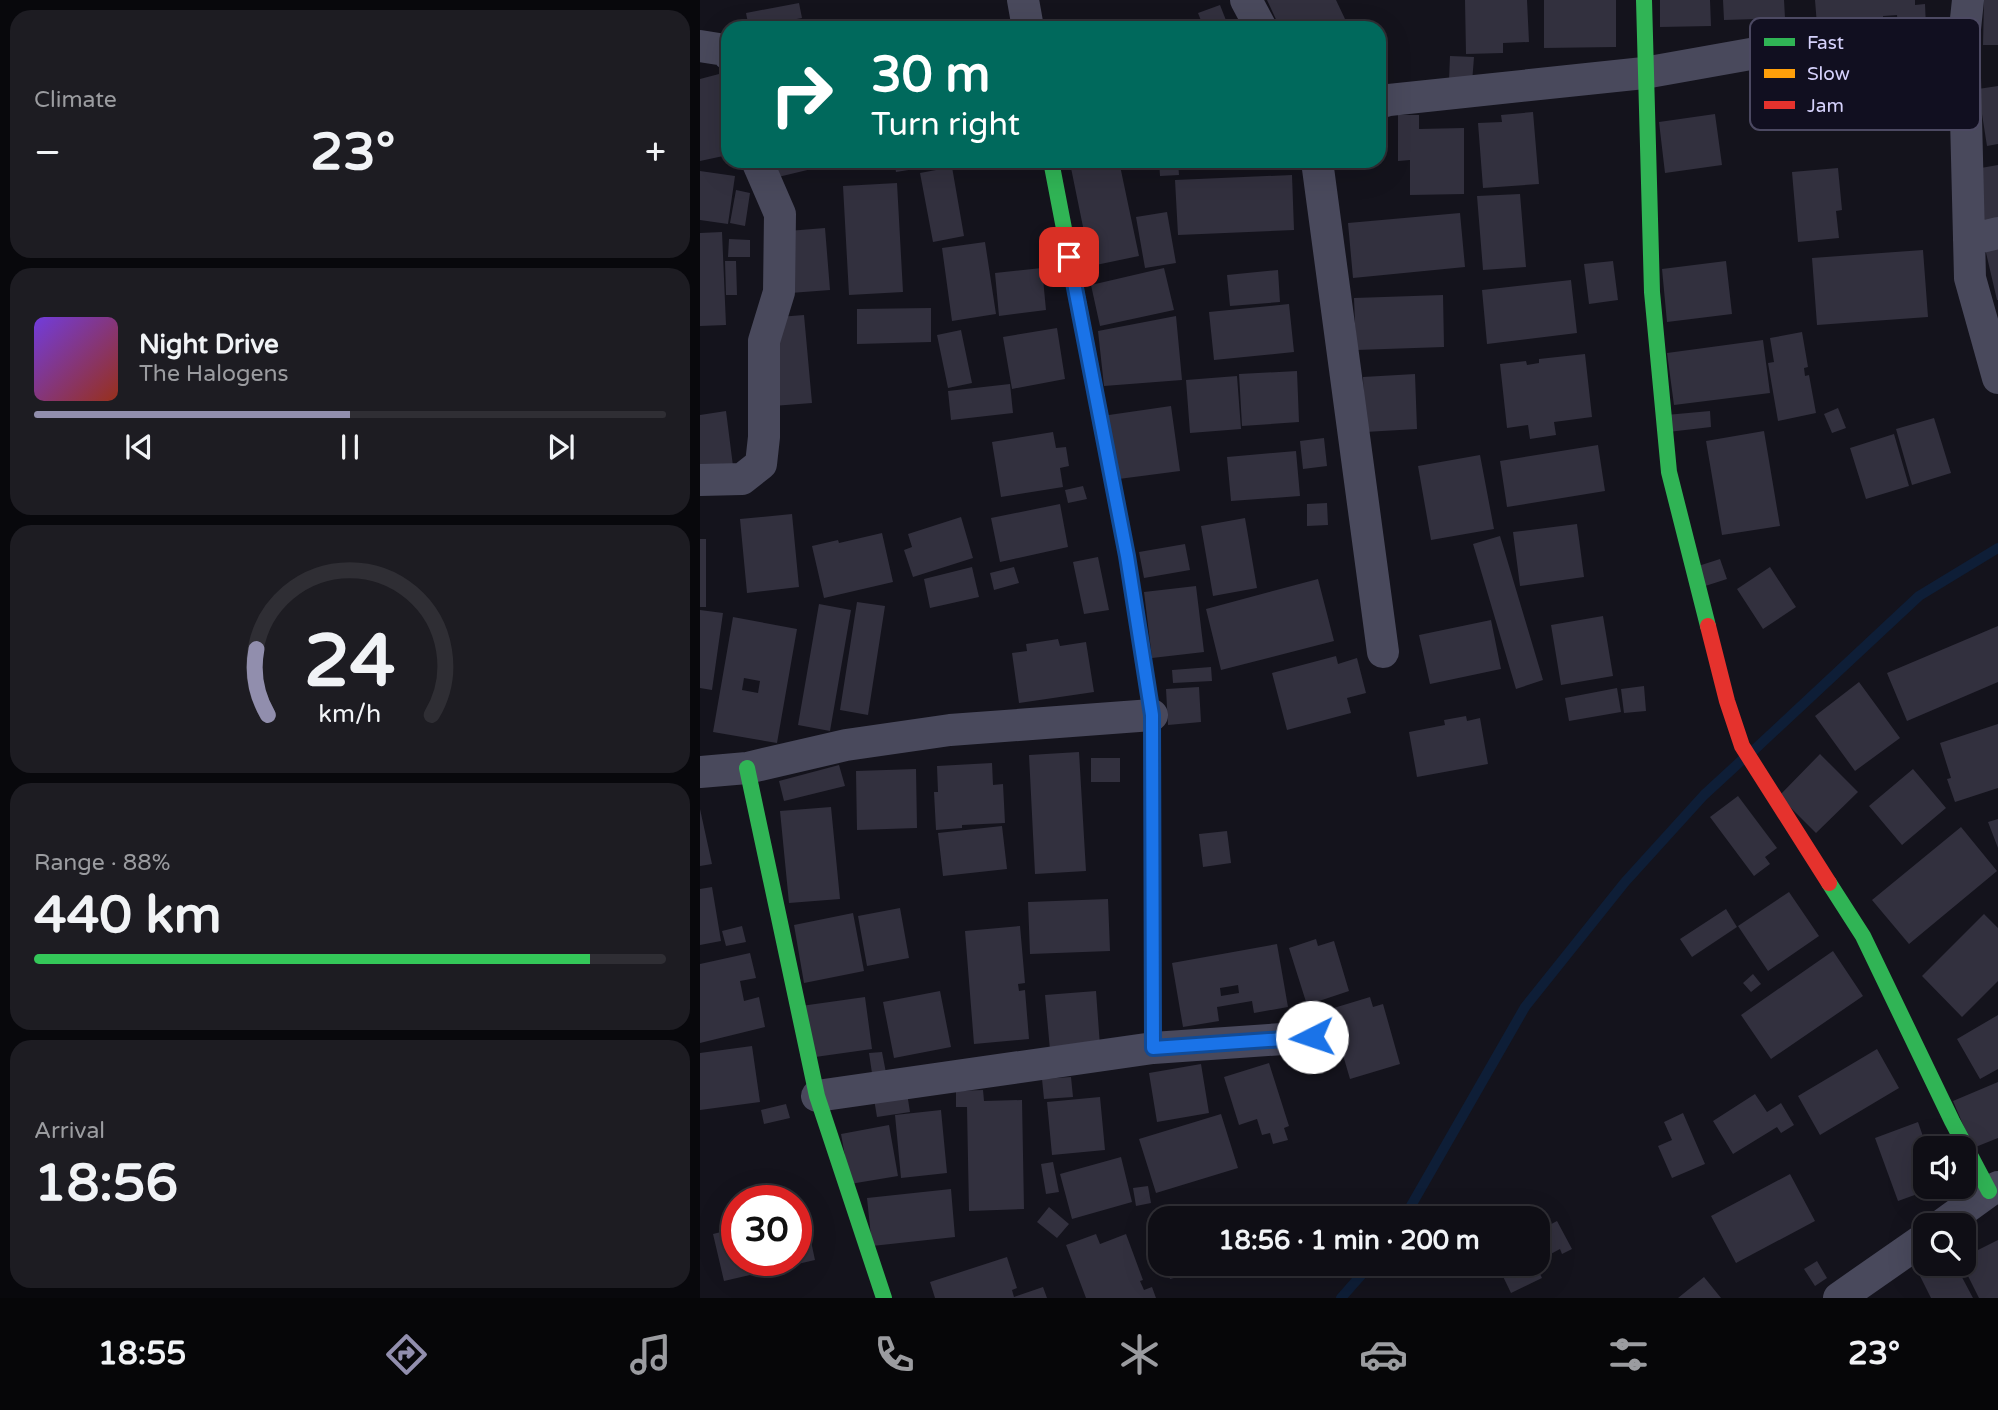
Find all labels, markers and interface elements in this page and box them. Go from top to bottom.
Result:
legend [1750,18,1980,130]
text: Fast [1807,32,1844,54]
text: 30 m [871,46,990,105]
icon: right [756,49,847,140]
text: Slow [1807,63,1850,85]
text: Climate [34,86,117,114]
text: Jam [1807,95,1844,117]
text: Turn right [871,106,1020,144]
text: 23° [310,121,395,184]
text: − [34,130,61,176]
text: + [645,130,666,176]
pin [1039,227,1099,287]
icon: arrive [1050,238,1088,276]
text: Night Drive [139,329,279,360]
text: The Halogens [139,360,288,388]
icon: previous [120,428,158,466]
icon: pause [331,428,369,466]
icon: next [542,428,580,466]
text: 24 [304,618,396,706]
text: km/h [319,699,381,729]
text: Range · 88% [34,849,170,877]
text: 440 km [34,884,222,947]
position arrow [1275,1000,1349,1074]
text: Arrival [34,1117,105,1145]
map controls [1913,1136,1976,1276]
button: sound [1913,1136,1976,1199]
text: 18:56 [34,1152,178,1215]
speed limit sign: 30 [721,1185,812,1276]
button: search [1913,1213,1976,1276]
text: 18:56 · 1 min · 200 m [1218,1225,1480,1256]
icon: directions [382,1330,431,1379]
icon: music [626,1330,675,1379]
icon: phone [870,1330,919,1379]
icon: climate [1115,1330,1164,1379]
icon: car [1359,1330,1408,1379]
icon: filters [1604,1330,1653,1379]
text: 18:55 [98,1335,186,1373]
text: 23° [1848,1335,1900,1373]

